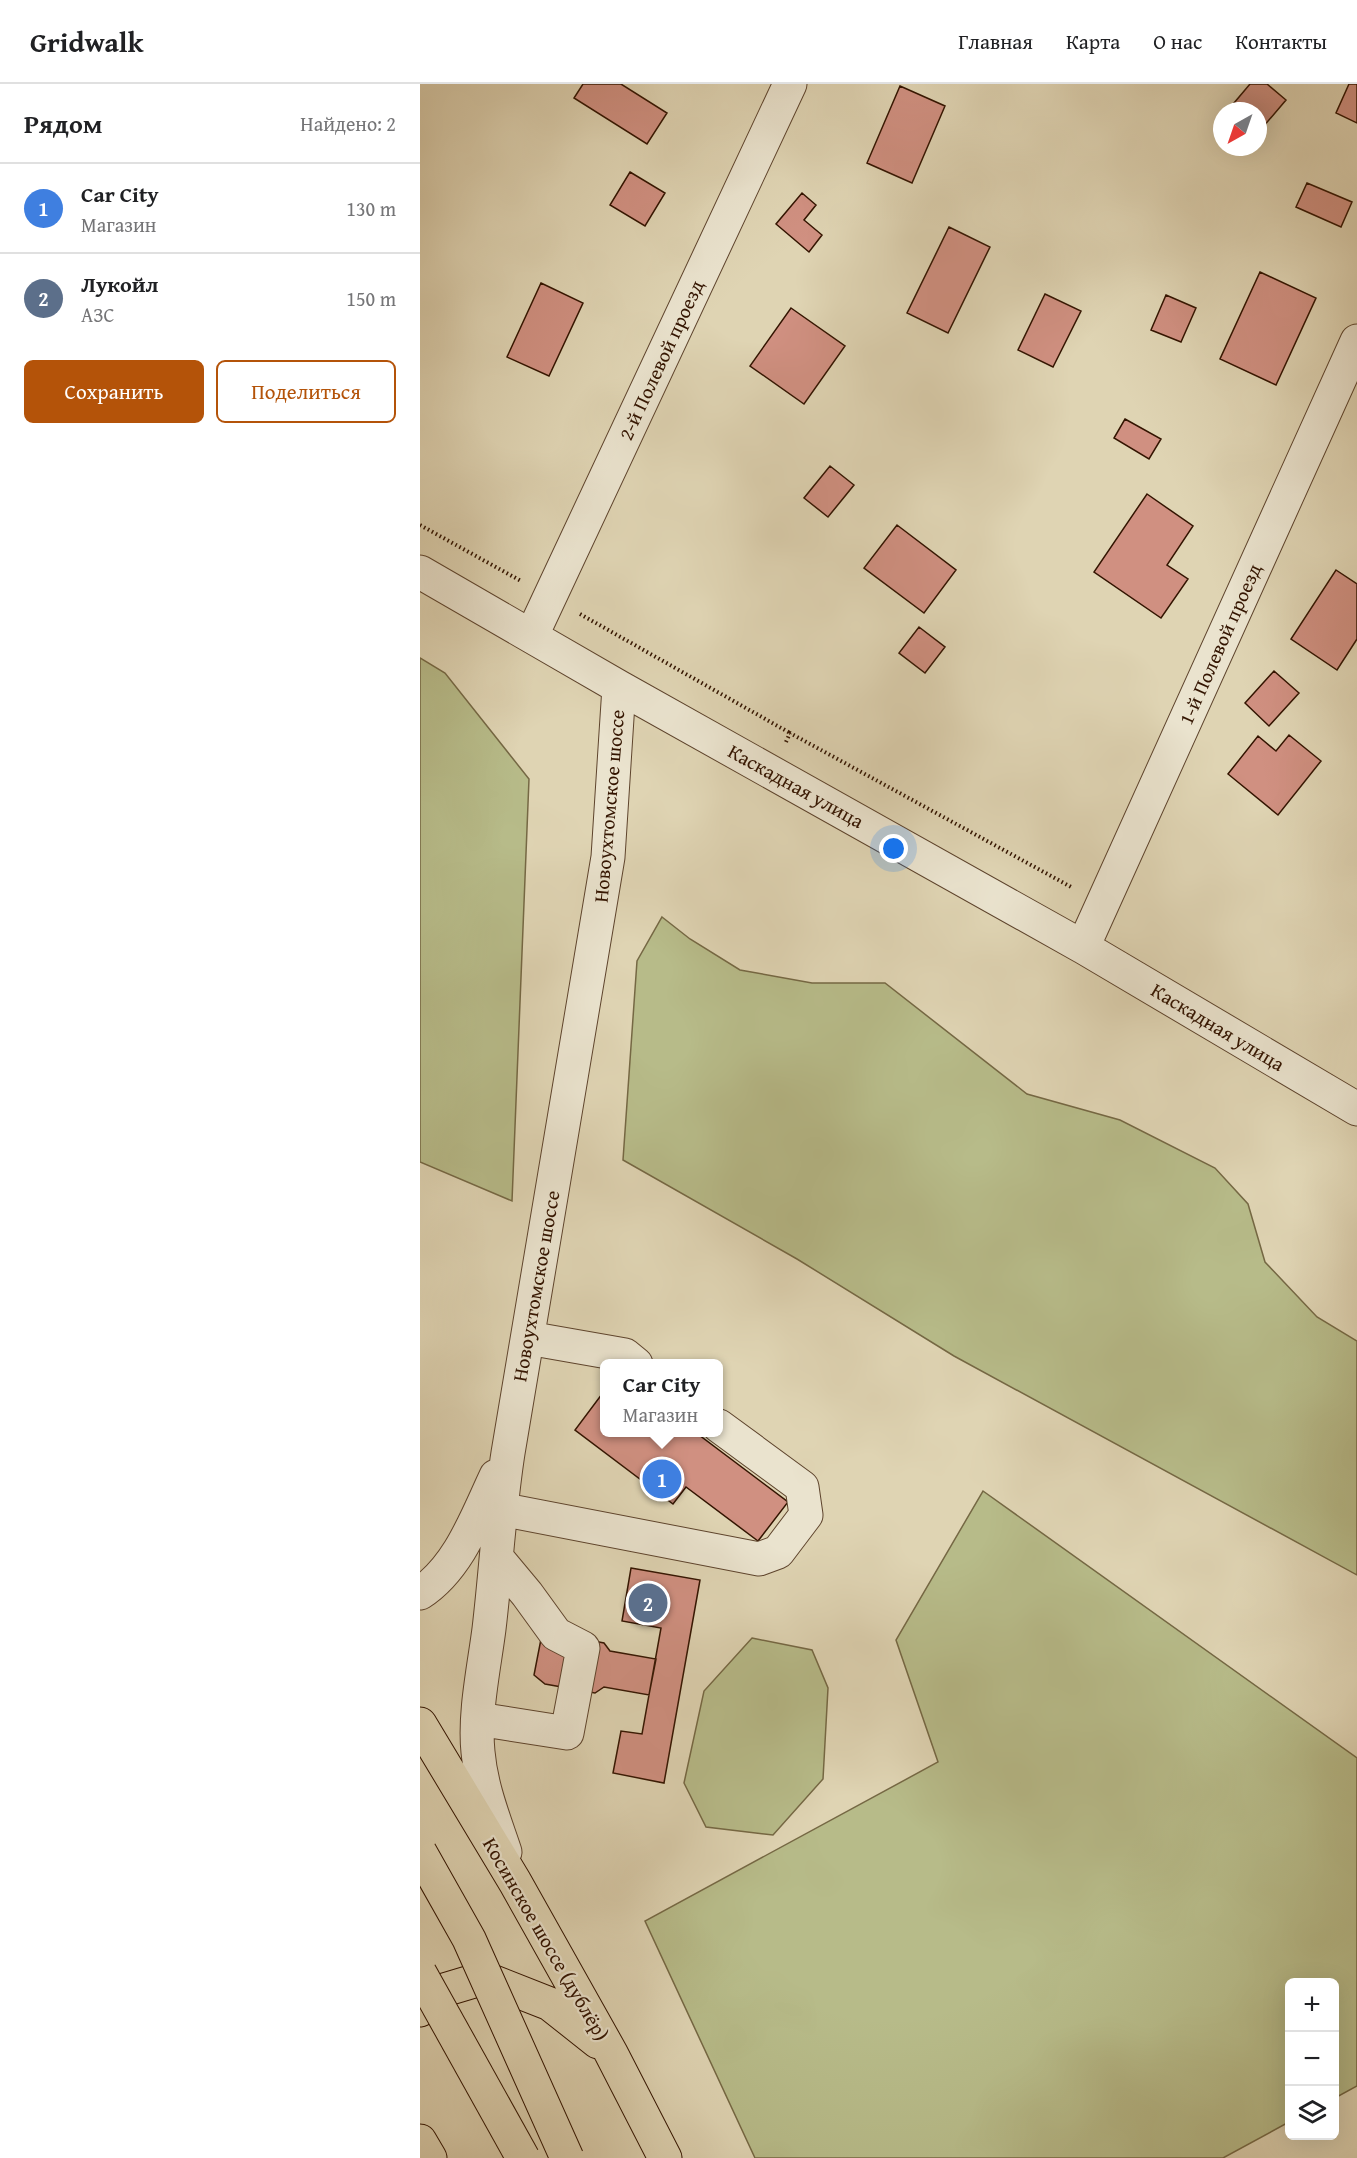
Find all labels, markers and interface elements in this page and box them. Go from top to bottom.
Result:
text: Gridwalk [30,21,143,62]
text: Главная [958,26,1033,57]
text: Карта [1066,26,1120,57]
text: О нас [1153,26,1202,57]
text: Контакты [1235,26,1327,57]
north arrow [1213,102,1267,156]
text: Рядом [24,104,102,143]
text: Найдено: 2 [300,109,396,138]
text: Car City [81,178,159,210]
text: 1 [38,194,49,223]
text: 130 m [346,194,396,223]
text: Магазин [81,210,156,239]
text: Лукойл [81,268,158,300]
street label: 2-й Полевой проезд [611,275,710,445]
text: 2 [38,284,49,313]
text: 150 m [346,284,396,313]
text: АЗС [81,300,114,329]
button: Сохранить [24,360,204,423]
button: Поделиться [216,360,396,423]
street label: 1-й Полевой проезд [1171,558,1268,729]
street label: Новоухтомское шоссе [586,708,631,904]
street label: Каскадная улица [723,736,870,835]
your location [879,834,908,863]
street label: Каскадная улица [1146,975,1291,1078]
street label: Новоухтомское шоссе [504,1188,567,1384]
popup [600,1359,723,1437]
text: Car City [623,1368,700,1400]
text: Магазин [623,1400,698,1429]
pin: 1 [642,1456,682,1502]
pin: 2 [628,1580,668,1625]
street label: Косинское шоссе (дублёр) [476,1832,617,2046]
map controls [1285,1978,1339,2140]
button: + [1285,1978,1339,2032]
button: − [1285,2032,1339,2086]
button: layers [1285,2086,1339,2140]

